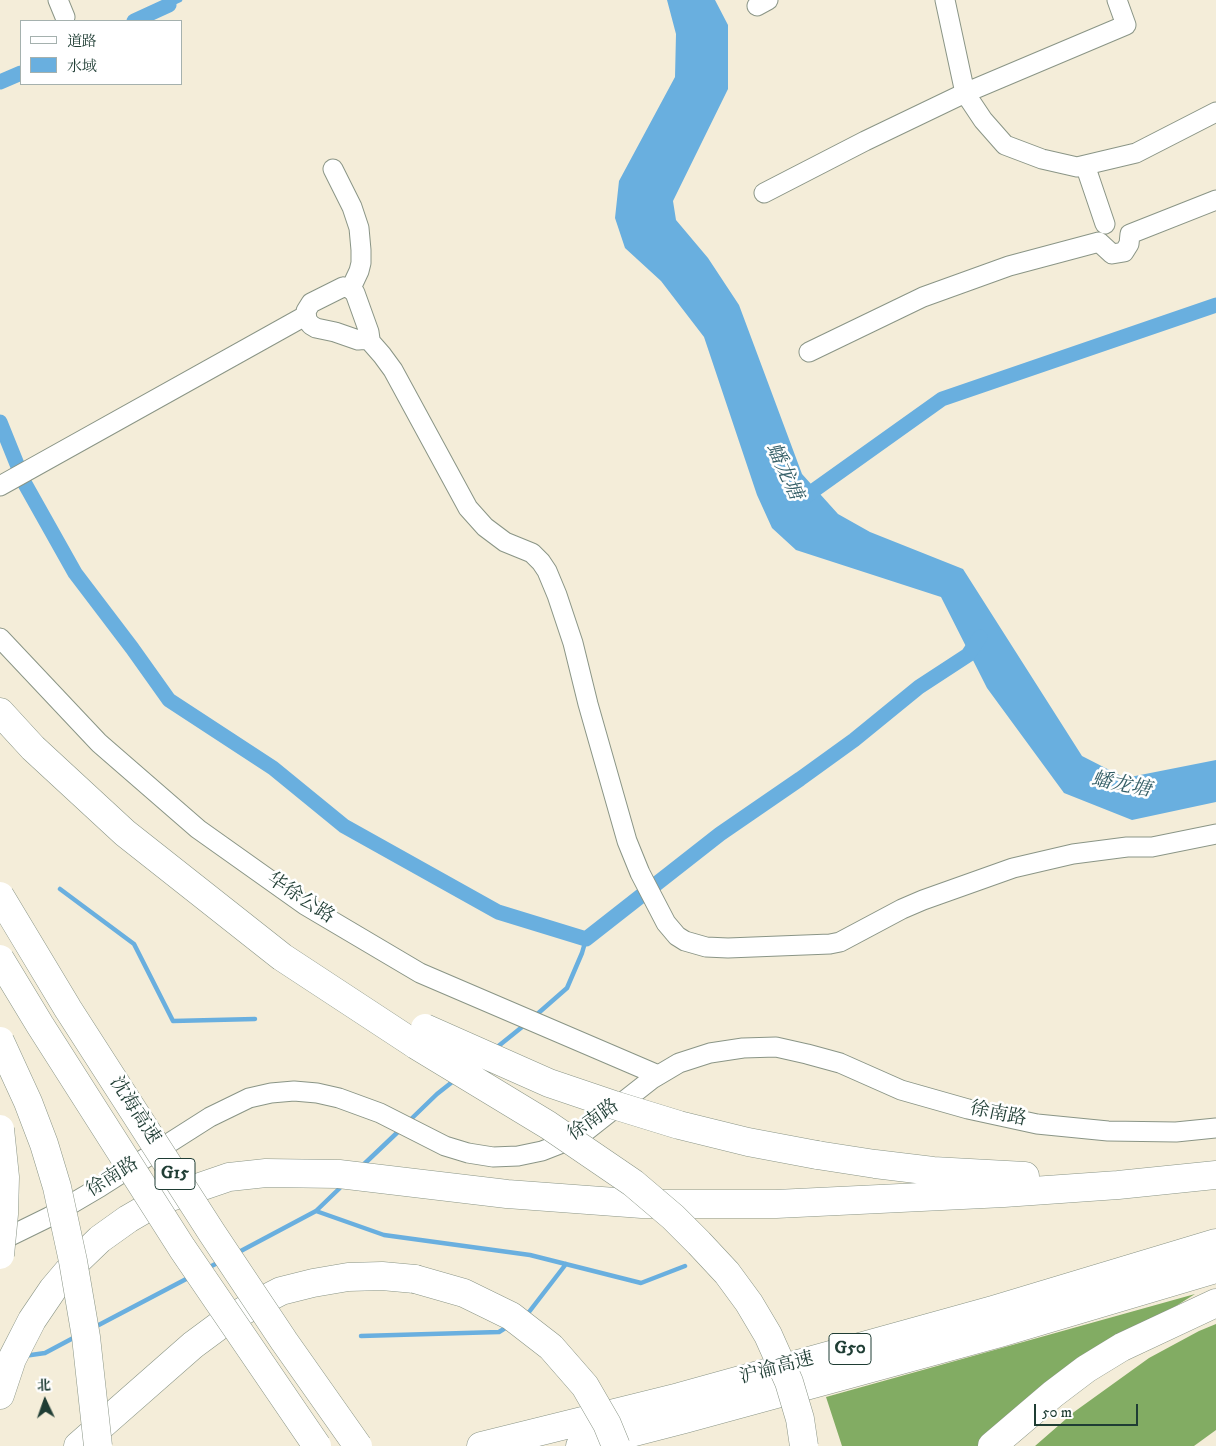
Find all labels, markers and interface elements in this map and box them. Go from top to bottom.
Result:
legend [20,20,182,85]
text: 道路 [67,32,97,51]
text: 水域 [67,57,97,76]
water label: 蟠龙塘 [759,440,807,504]
water label: 蟠龙塘 [1089,768,1153,804]
street label: 华徐公路 [262,869,338,929]
street label: 沈海高速 [104,1073,164,1149]
street label: 徐南路 [564,1095,624,1147]
street label: 徐南路 [968,1098,1028,1132]
street label: 徐南路 [83,1153,143,1203]
road number: G15 [155,1158,195,1190]
road number: G50 [829,1334,871,1365]
street label: 沪渝高速 [737,1348,817,1390]
north arrow [20,1376,70,1426]
text: 北 [37,1377,52,1395]
scale bar [1036,1394,1140,1426]
text: 50 m [1042,1403,1072,1422]

